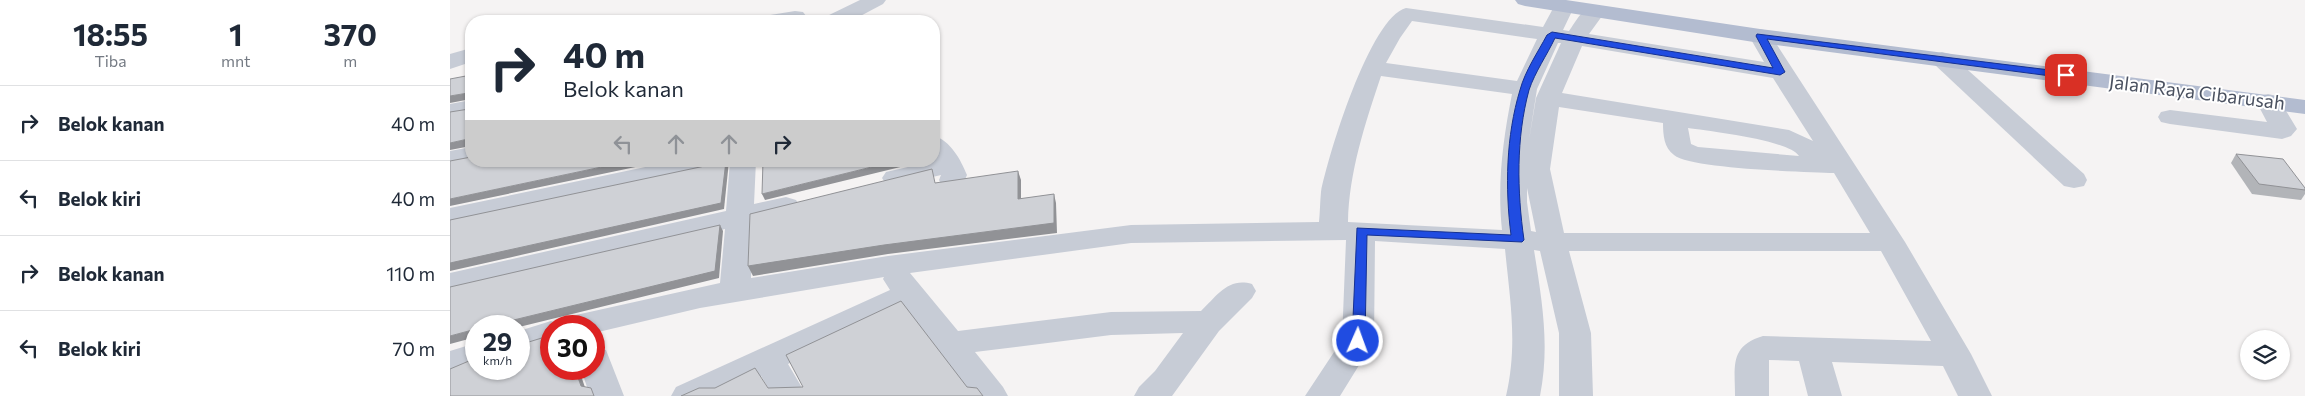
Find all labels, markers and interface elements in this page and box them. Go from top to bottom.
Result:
text: 18:55 [73,15,148,52]
text: 1 [229,15,243,52]
text: 370 [324,15,377,52]
text: 40 m [563,32,645,75]
icon: right [480,35,545,100]
text: Tiba [94,51,127,70]
text: mnt [221,51,251,70]
text: m [343,51,357,70]
pin [2045,54,2087,96]
icon: arrive [2052,61,2080,89]
street label: Jalan Raya Cibarusah [2108,69,2286,114]
text: Belok kanan [563,75,684,102]
icon: right [15,109,43,137]
text: Belok kanan [58,112,165,135]
text: 40 m [391,112,435,135]
icon: left [609,130,637,158]
icon: ahead [662,130,690,158]
icon: ahead [715,130,743,158]
icon: right [768,130,796,158]
icon: left [15,184,43,212]
text: Belok kiri [58,187,141,210]
text: 40 m [391,187,435,210]
icon: right [15,259,43,287]
text: Belok kanan [58,262,165,285]
text: 110 m [386,262,435,285]
position arrow [1331,314,1383,366]
speed limit sign: 30 [540,315,605,380]
text: 29 [483,326,512,356]
map controls [2240,330,2290,380]
button: layers [2240,330,2290,380]
icon: left [15,334,43,362]
text: Belok kiri [58,337,141,360]
text: 70 m [392,337,435,360]
text: km/h [483,353,512,367]

